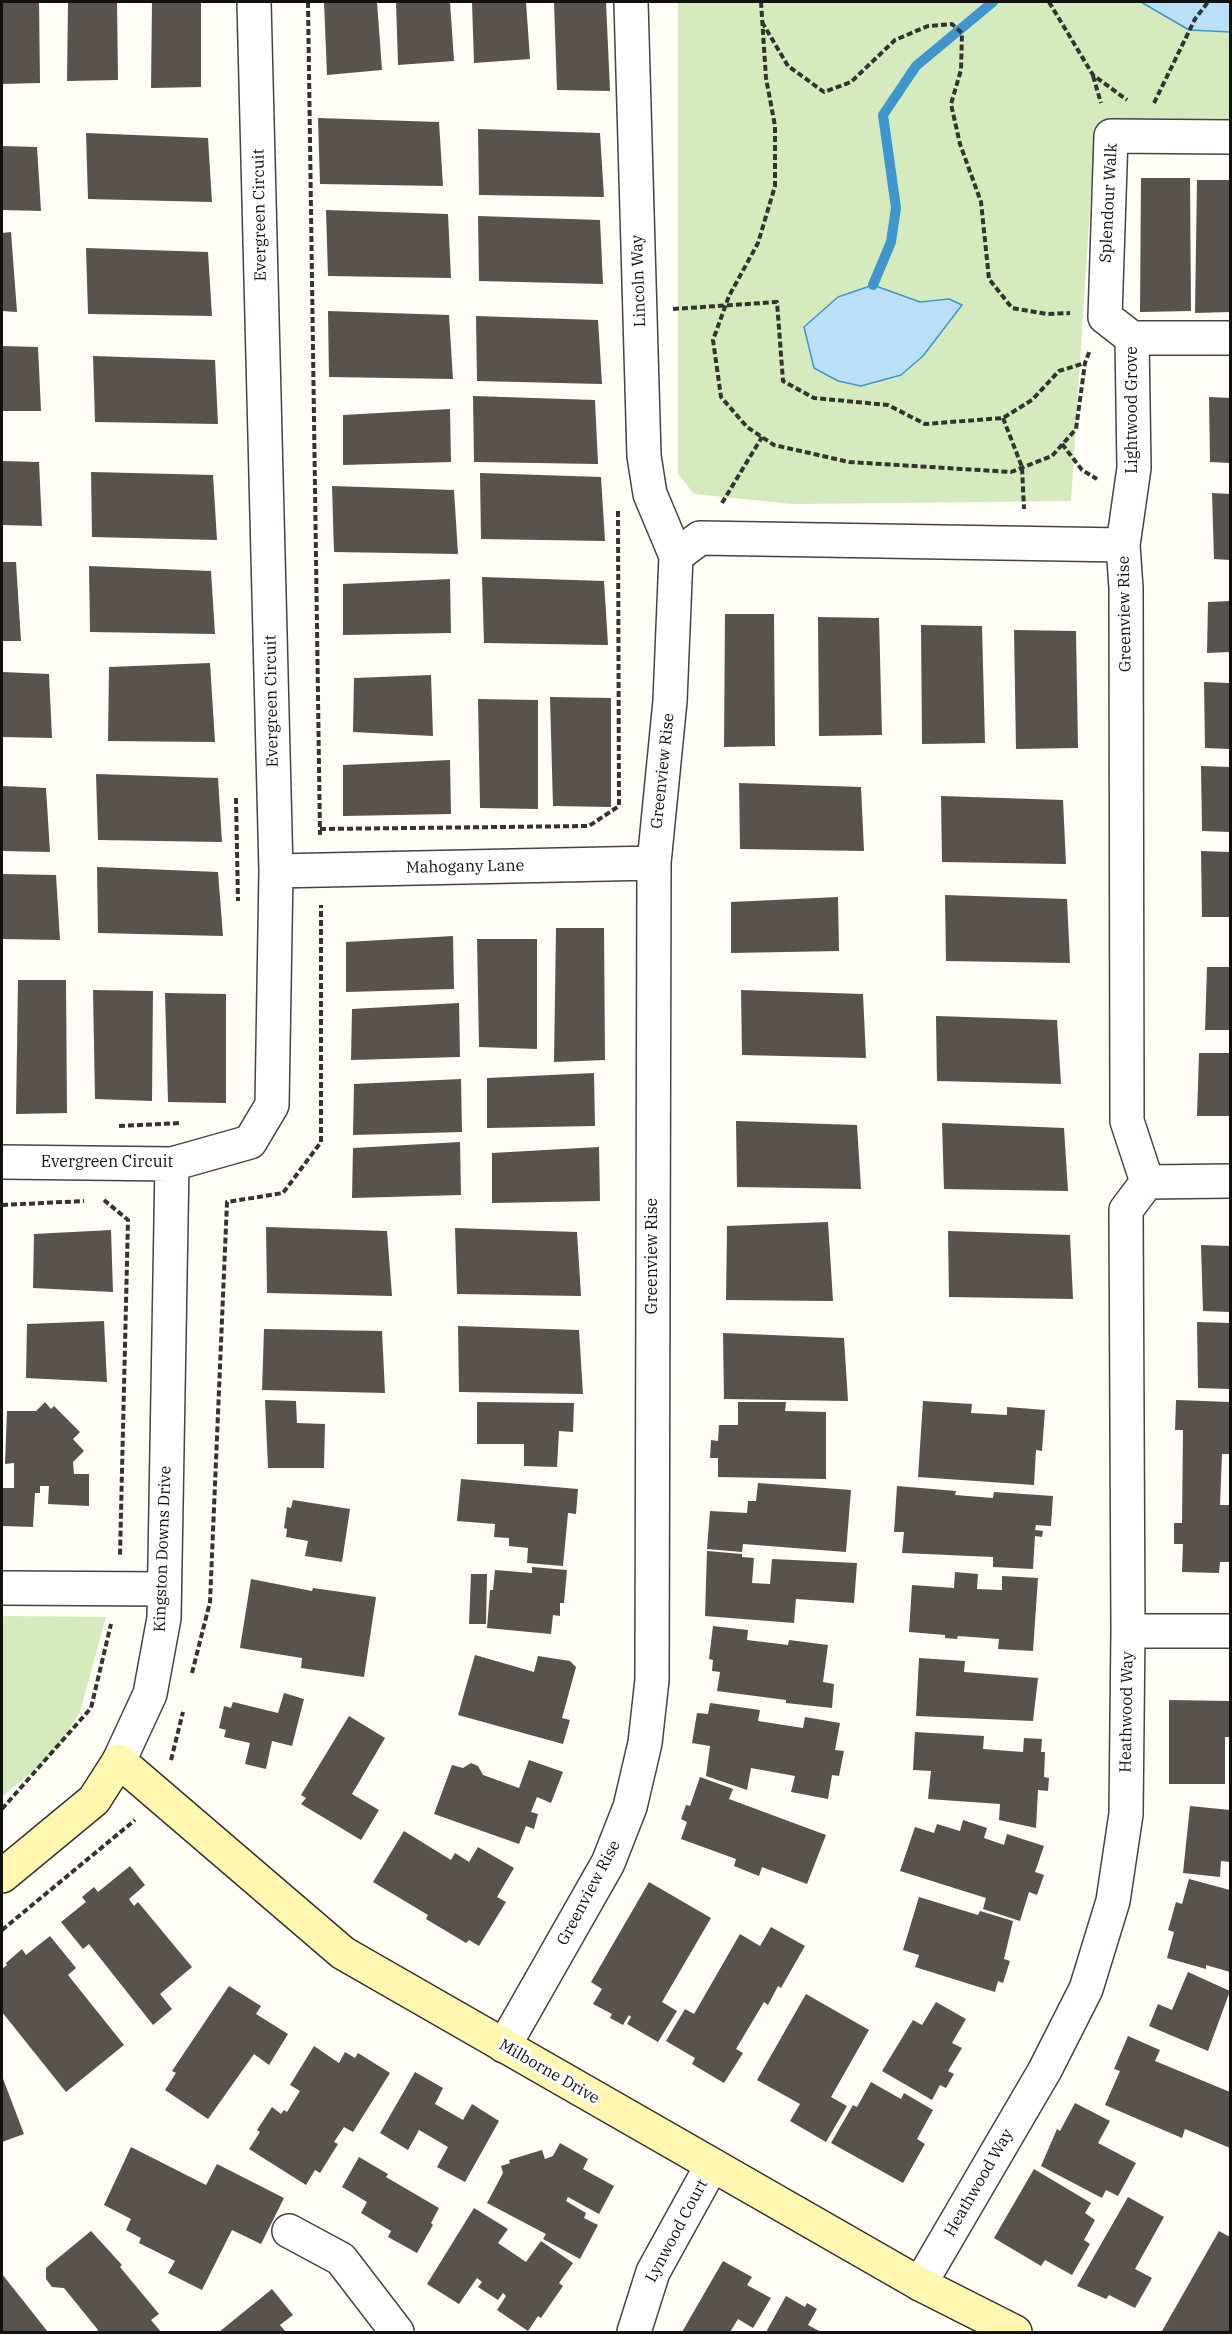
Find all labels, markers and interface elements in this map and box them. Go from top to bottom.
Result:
street label: Splendour Walk [1096,143,1122,263]
street label: Evergreen Circuit [249,149,271,281]
street label: Lincoln Way [628,235,650,327]
street label: Lightwood Grove [1122,346,1142,474]
street label: Greenview Rise [1114,556,1136,672]
street label: Evergreen Circuit [261,635,283,767]
street label: Greenview Rise [647,712,679,830]
street label: Mahogany Lane [406,856,524,878]
street label: Evergreen Circuit [41,1152,173,1172]
street label: Greenview Rise [642,1198,662,1314]
street label: Kingston Downs Drive [151,1466,175,1632]
street label: Heathwood Way [1116,1651,1138,1773]
street label: Greenview Rise [553,1837,625,1949]
street label: Milborne Drive [495,2036,603,2108]
street label: Heathwood Way [940,2126,1018,2240]
street label: Lynwood Court [642,2176,712,2286]

